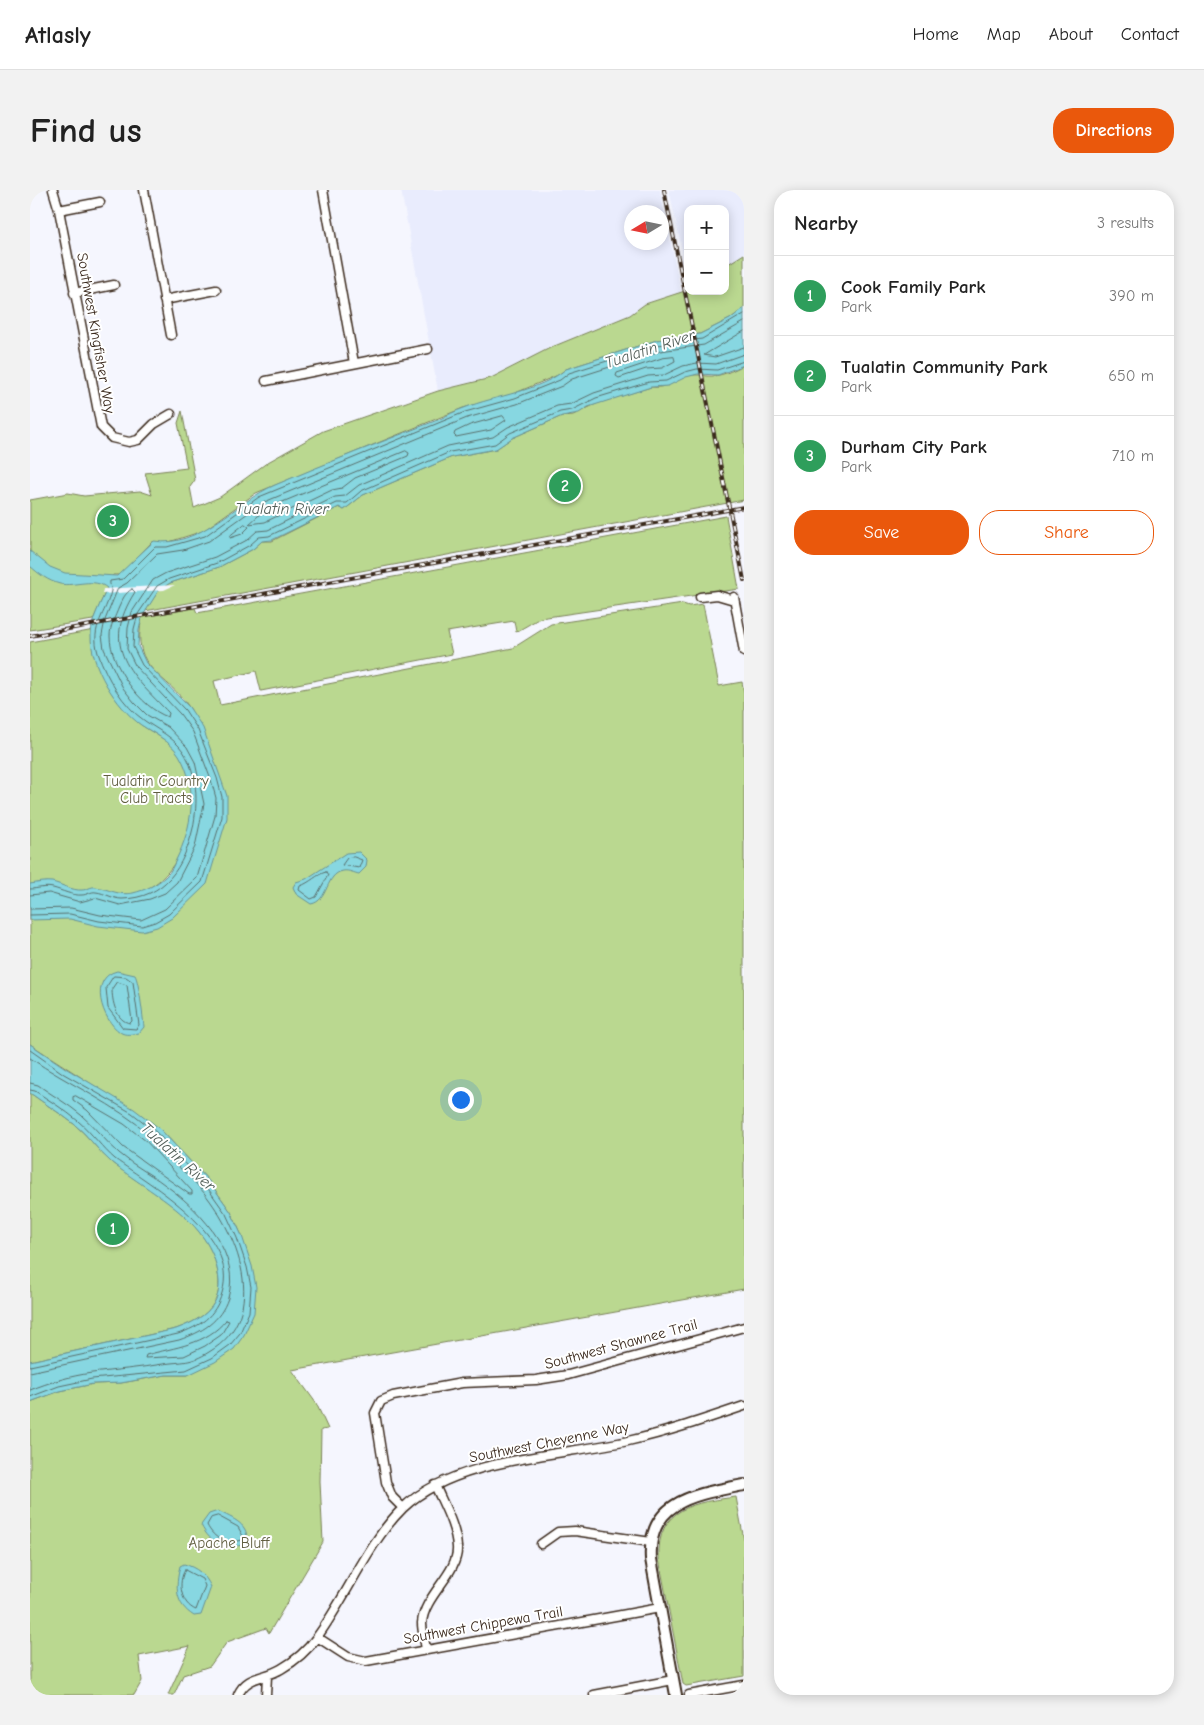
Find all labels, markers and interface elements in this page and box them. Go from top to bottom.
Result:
text: Atlasly [25,21,91,49]
text: Home [912,24,959,45]
text: Map [987,24,1021,45]
text: About [1049,24,1093,45]
text: Contact [1121,24,1179,45]
button: Directions [1053,108,1174,153]
text: Find us [30,110,142,151]
north arrow [624,205,669,250]
map controls [684,205,729,295]
button: + [684,205,729,250]
text: Nearby [794,211,858,235]
text: 3 results [1097,214,1154,232]
button: − [684,250,729,295]
street label: Southwest Kingfisher Way [73,251,119,415]
text: Cook Family Park [841,276,986,298]
text: 1 [807,287,813,305]
text: 390 m [1109,287,1154,305]
text: Park [841,298,872,316]
water label: Tualatin River [603,326,698,372]
text: Tualatin Community Park [841,356,1048,378]
text: 2 [806,367,814,385]
text: 650 m [1108,367,1154,385]
text: Park [841,378,872,396]
text: Durham City Park [841,436,987,458]
text: 3 [806,447,814,465]
text: 710 m [1112,447,1154,465]
text: Park [841,458,872,476]
pin: 2 [549,467,581,505]
water label: Tualatin River [235,500,330,518]
pin: 3 [97,502,129,540]
button: Save [794,510,969,555]
button: Share [979,510,1154,555]
park label: Tualatin Country Club Tracts [103,772,209,807]
your location [448,1087,474,1113]
water label: Tualatin River [137,1119,219,1195]
pin: 1 [97,1210,129,1248]
street label: Southwest Shawnee Trail [543,1315,699,1373]
street label: Southwest Cheyenne Way [468,1418,631,1466]
park label: Apache Bluff [189,1534,270,1552]
street label: Southwest Chippewa Trail [402,1602,564,1648]

